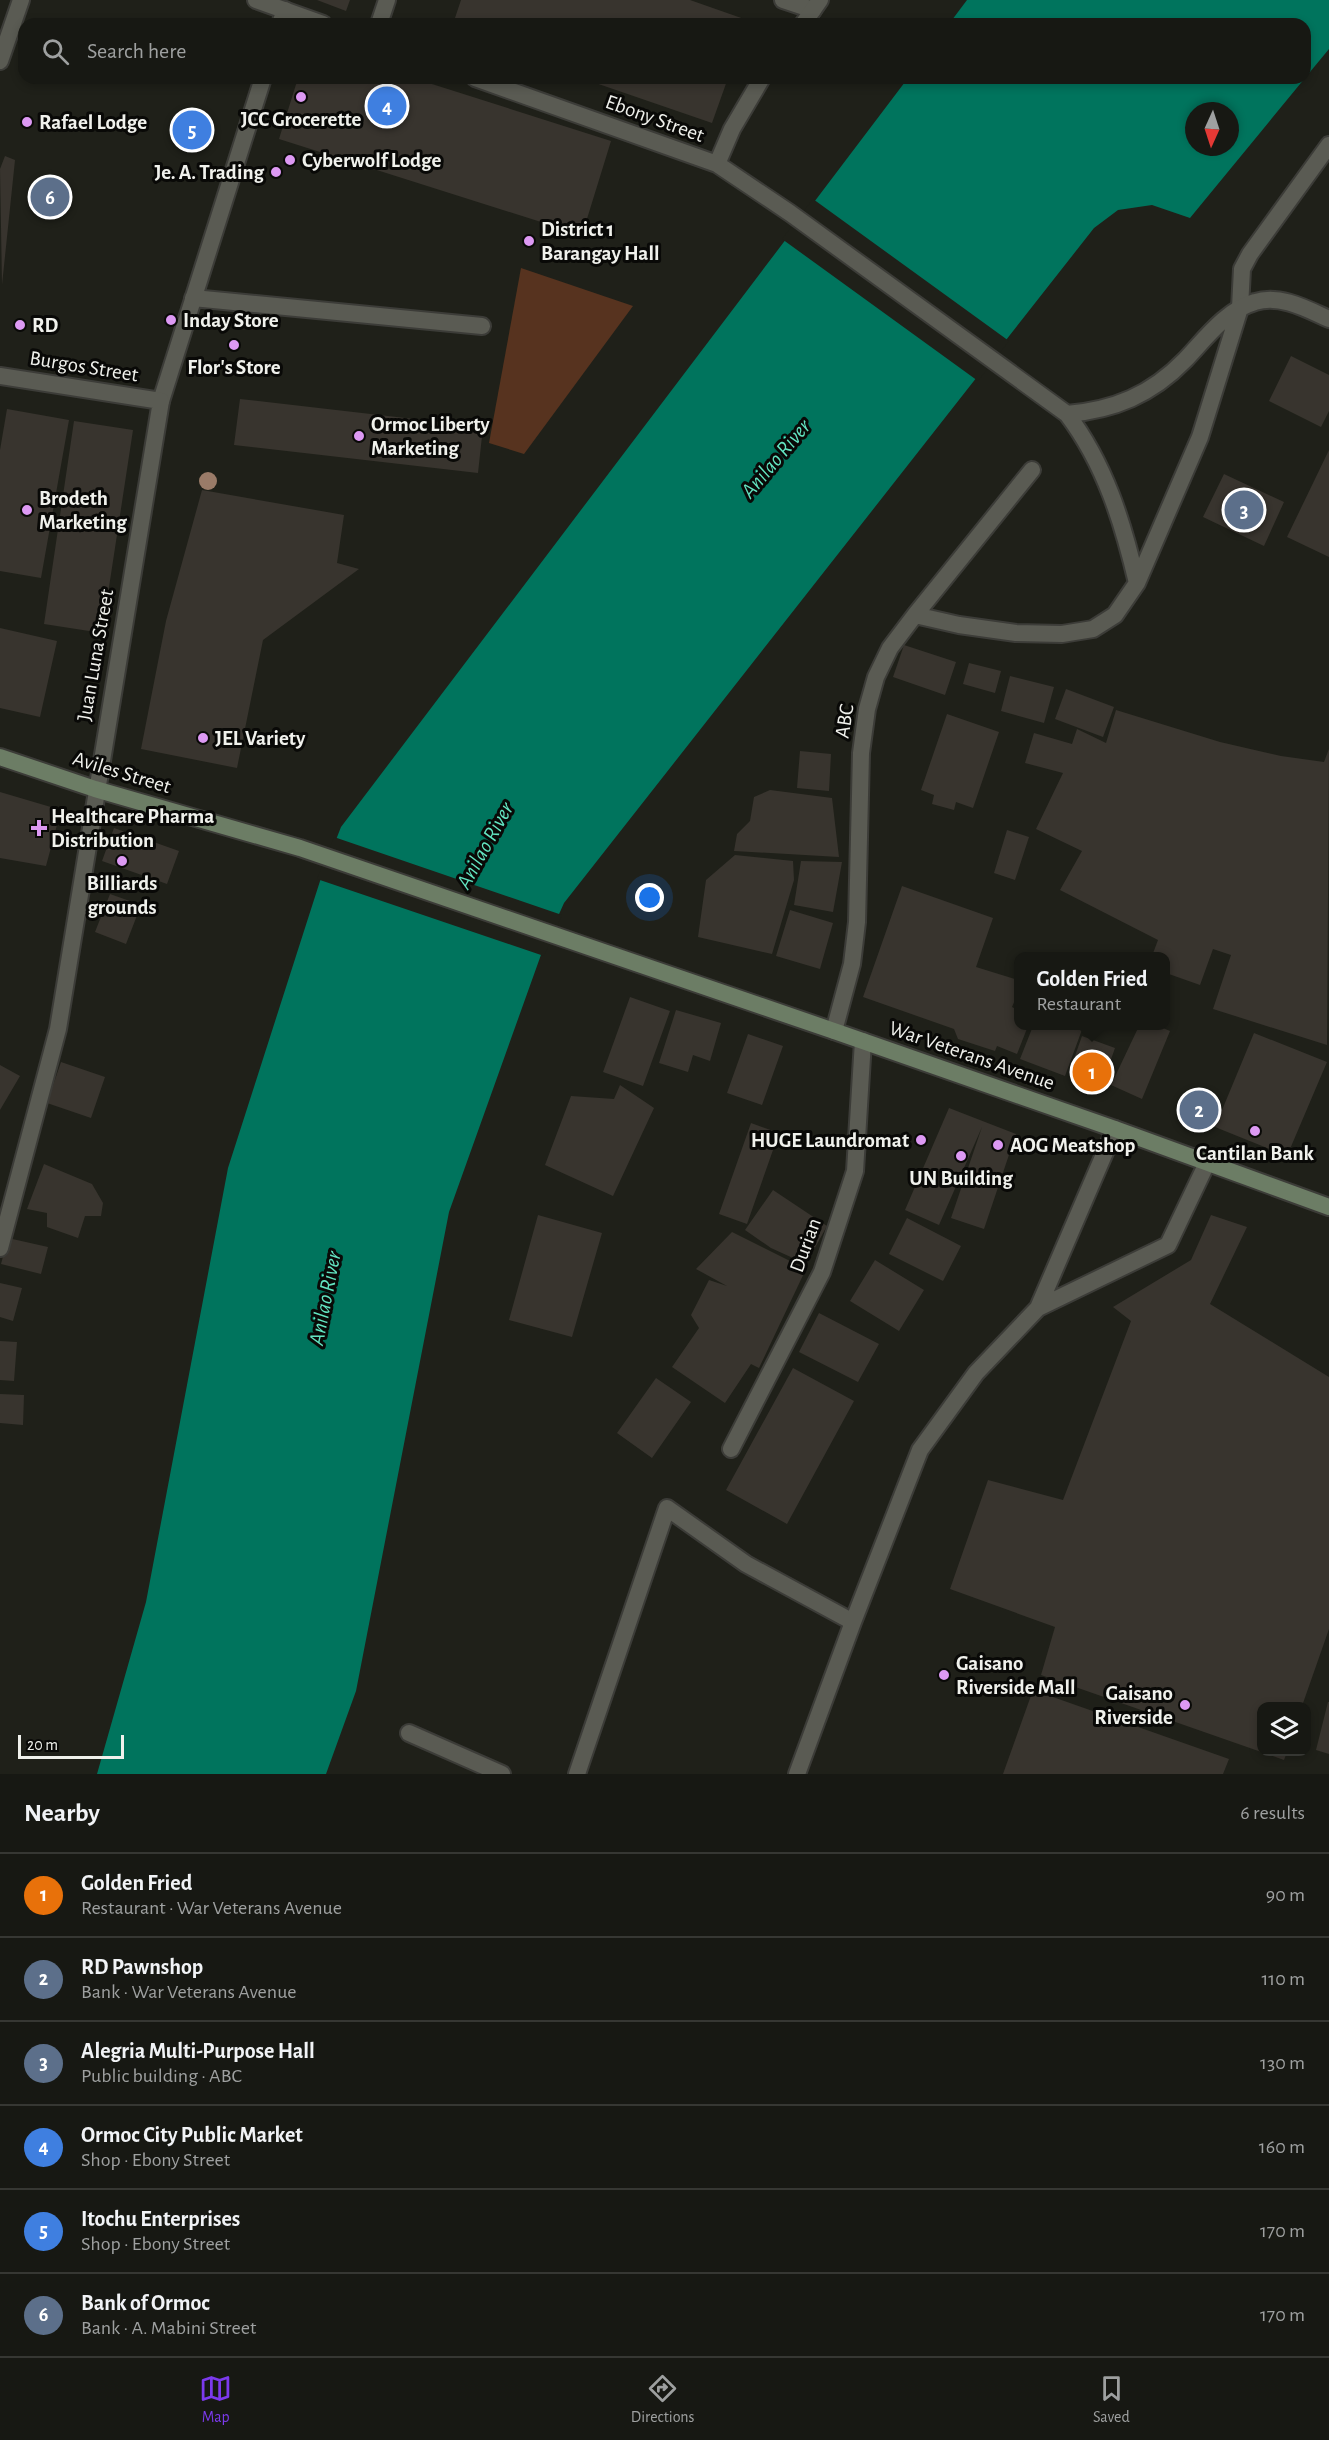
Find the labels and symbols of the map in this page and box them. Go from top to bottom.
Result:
pin: 4 [368,84,406,128]
marker: JCC Grocerette [294,90,308,104]
street label: Ebony Street [603,91,707,146]
north arrow [1185,102,1239,156]
pin: 5 [172,108,212,152]
place label: JCC Grocerette [241,109,361,130]
place label: Rafael Lodge [39,112,147,133]
marker: Rafael Lodge [20,115,34,129]
place label: Cyberwolf Lodge [302,150,442,171]
marker: Cyberwolf Lodge [283,153,297,167]
place label: Je. A. Trading [155,162,264,183]
marker: Je. A. Trading [269,165,283,179]
pin: 6 [31,174,70,220]
place label: District 1 Barangay Hall [541,219,660,264]
marker: District 1 Barangay Hall [522,234,536,248]
place label: Inday Store [183,310,279,331]
marker: Inday Store [164,313,178,327]
place label: RD [32,315,58,336]
marker: RD [13,318,27,332]
marker: Flor's Store [227,338,241,352]
street label: Burgos Street [28,348,140,385]
place label: Flor's Store [187,357,281,378]
place label: Ormoc Liberty Marketing [371,414,490,459]
water label: Anilao River [736,415,815,503]
marker: Ormoc Liberty Marketing [352,429,366,443]
place label: Brodeth Marketing [39,488,127,533]
pin: 3 [1224,488,1264,532]
marker: Brodeth Marketing [20,503,34,517]
street label: Juan Luna Street [74,587,117,723]
street label: ABC [831,702,858,740]
place label: JEL Variety [215,728,306,749]
marker: JEL Variety [196,731,210,745]
street label: Aviles Street [70,748,174,797]
water label: Anilao River [452,798,518,893]
place label: Healthcare Pharma Distribution [51,806,214,851]
marker: Healthcare Pharma Distribution [32,821,46,835]
marker: Billiards grounds [115,854,129,868]
place label: Billiards grounds [87,873,157,918]
your location [635,883,664,912]
street label: War Veterans Avenue [886,1017,1057,1094]
pin: 1 [1072,1050,1112,1094]
pin: 2 [1180,1088,1218,1132]
marker: Cantilan Bank [1248,1124,1262,1138]
place label: HUGE Laundromat [751,1130,909,1151]
marker: HUGE Laundromat [914,1133,928,1147]
place label: AOG Meatshop [1010,1135,1136,1156]
marker: AOG Meatshop [991,1138,1005,1152]
place label: Cantilan Bank [1196,1143,1315,1164]
marker: UN Building [954,1149,968,1163]
place label: UN Building [909,1168,1013,1189]
street label: Durian [786,1215,825,1275]
water label: Anilao River [305,1249,345,1348]
place label: Gaisano Riverside Mall [956,1653,1076,1698]
marker: Gaisano Riverside Mall [937,1668,951,1682]
place label: Gaisano Riverside [1094,1683,1173,1728]
marker: Gaisano Riverside [1178,1698,1192,1712]
scale bar [18,1732,124,1760]

